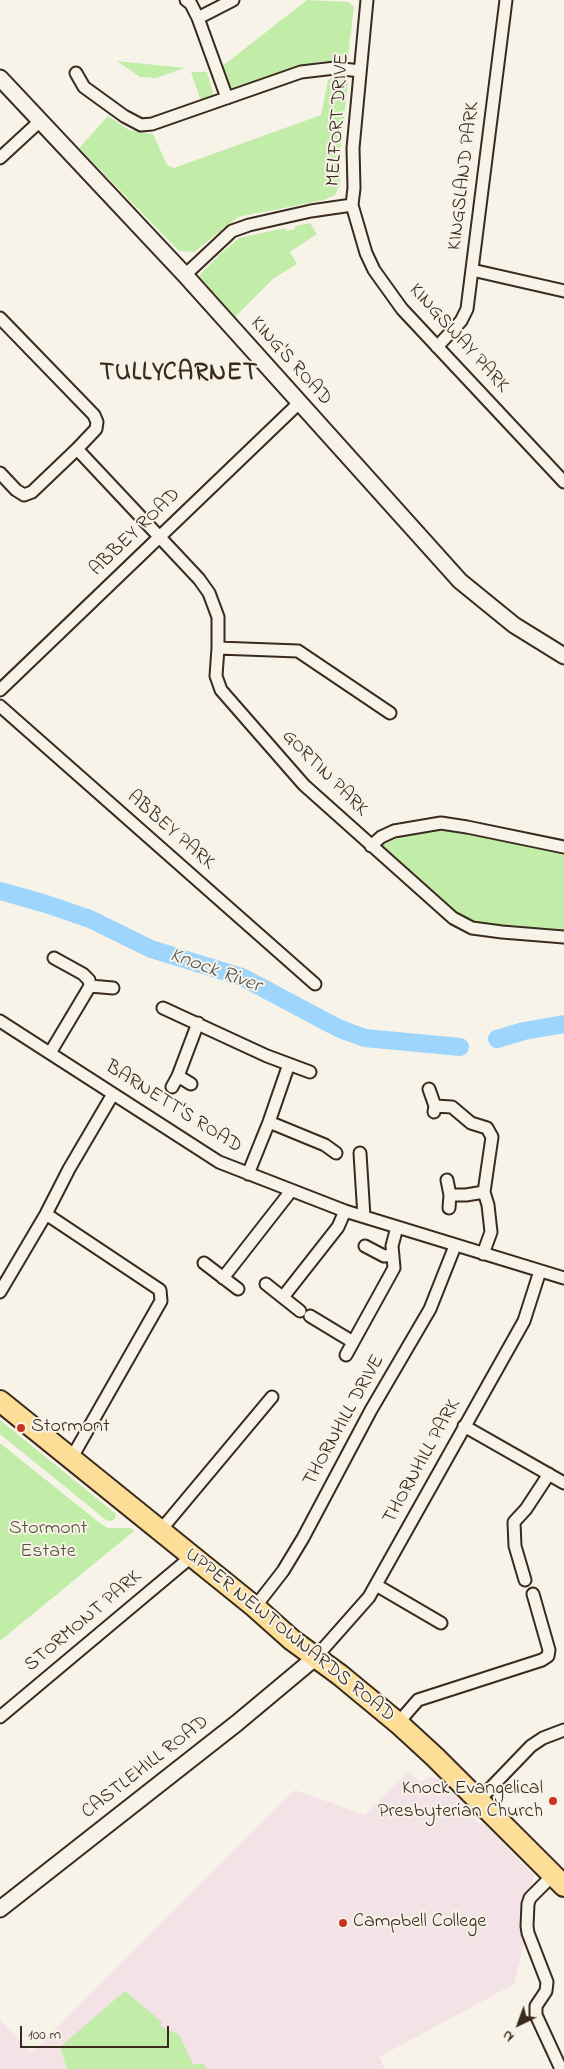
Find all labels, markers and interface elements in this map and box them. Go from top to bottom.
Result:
street label: MELFORT DRIVE [322,53,356,187]
street label: KINGSLAND PARK [444,100,486,252]
street label: KINGSWAY PARK [403,279,513,399]
street label: KING'S ROAD [244,312,336,412]
district label: TULLYCARNET [98,360,260,390]
street label: ABBEY ROAD [86,484,186,582]
street label: GORTIN PARK [276,726,372,822]
street label: ABBEY PARK [121,786,219,876]
water label: Knock River [166,944,264,1000]
street label: BARNETT'S ROAD [100,1056,246,1160]
street label: THORNHILL DRIVE [299,1351,391,1491]
street label: THORNHILL PARK [379,1395,467,1529]
place label: Stormont [31,1416,110,1440]
marker: Stormont [15,1422,27,1434]
park label: Stormont Estate [9,1518,87,1565]
street label: UPPER NEWTOWNARDS ROAD [179,1544,399,1728]
street label: STORMONT PARK [20,1566,148,1678]
street label: CASTLEHILL ROAD [78,1711,214,1825]
place label: Knock Evangelical Presbyterian Church [378,1778,543,1825]
marker: Knock Evangelical Presbyterian Church [547,1795,559,1807]
place label: Campbell College [353,1911,486,1935]
marker: Campbell College [337,1917,349,1929]
north arrow [494,1999,544,2049]
scale bar [22,2016,171,2048]
text: 100 m [28,2024,61,2046]
text: N [498,2025,519,2046]

